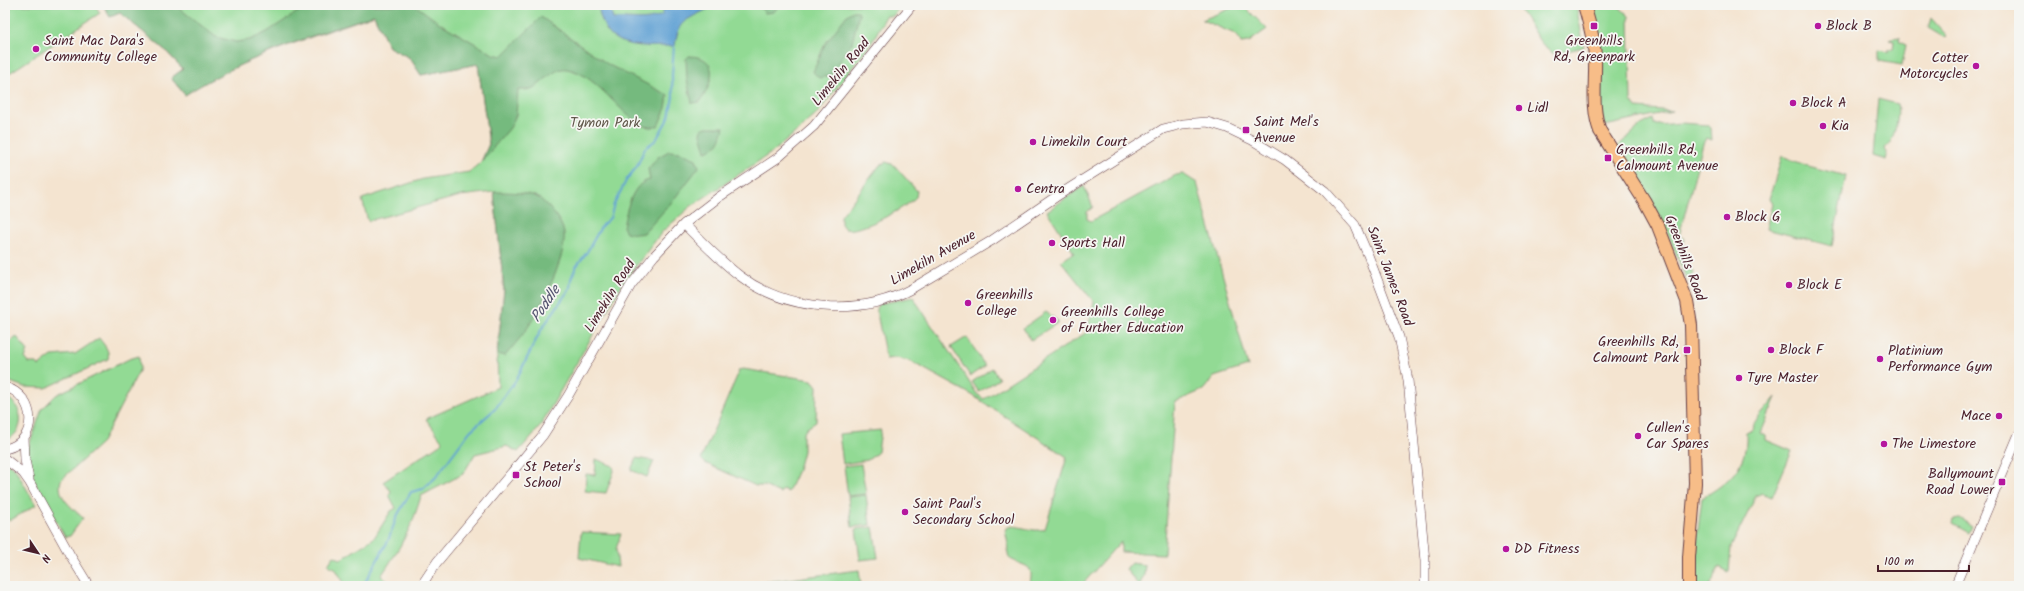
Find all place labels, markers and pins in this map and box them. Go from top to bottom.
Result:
place label: Block B [1826,15,1872,37]
marker: Greenhills Rd, Greenpark [1589,21,1599,31]
marker: Block B [1813,21,1823,31]
place label: Saint Mac Dara's Community College [44,30,158,68]
place label: Greenhills Rd, Greenpark [1553,30,1635,68]
marker: Saint Mac Dara's Community College [31,44,41,54]
place label: Cotter Motorcycles [1899,47,1969,85]
marker: Cotter Motorcycles [1971,61,1981,71]
place label: Block A [1801,92,1847,114]
place label: Lidl [1527,97,1549,119]
marker: Block A [1788,98,1798,108]
marker: Lidl [1514,103,1524,113]
place label: Saint Mel's Avenue [1254,111,1319,149]
place label: Kia [1831,115,1849,137]
marker: Kia [1818,121,1828,131]
marker: Saint Mel's Avenue [1241,125,1251,135]
place label: Limekiln Court [1041,131,1128,153]
marker: Limekiln Court [1028,137,1038,147]
place label: Greenhills Rd, Calmount Avenue [1616,139,1719,177]
marker: Greenhills Rd, Calmount Avenue [1603,153,1613,163]
place label: Centra [1026,178,1065,200]
marker: Centra [1013,184,1023,194]
place label: Block G [1735,206,1781,228]
marker: Block G [1722,212,1732,222]
place label: Sports Hall [1060,232,1125,254]
marker: Sports Hall [1047,238,1057,248]
place label: Block E [1797,274,1843,296]
marker: Block E [1784,280,1794,290]
place label: Greenhills College [976,284,1033,322]
marker: Greenhills College [963,298,973,308]
place label: Greenhills College of Further Education [1061,301,1184,339]
marker: Greenhills College of Further Education [1048,315,1058,325]
place label: Greenhills Rd, Calmount Park [1593,331,1679,369]
place label: Block F [1779,339,1825,361]
place label: Platinium Performance Gym [1888,340,1992,378]
marker: Greenhills Rd, Calmount Park [1682,345,1692,355]
marker: Block F [1766,345,1776,355]
marker: Platinium Performance Gym [1875,354,1885,364]
place label: Tyre Master [1747,367,1819,389]
marker: Tyre Master [1734,373,1744,383]
place label: Mace [1961,405,1992,427]
marker: Mace [1994,411,2004,421]
place label: Cullen's Car Spares [1646,417,1709,455]
marker: Cullen's Car Spares [1633,431,1643,441]
place label: The Limestore [1892,433,1977,455]
marker: The Limestore [1879,439,1889,449]
place label: St Peter's School [524,456,581,494]
place label: Ballymount Road Lower [1926,463,1995,501]
marker: St Peter's School [511,470,521,480]
marker: Ballymount Road Lower [1997,477,2007,487]
place label: Saint Paul's Secondary School [913,493,1015,531]
marker: Saint Paul's Secondary School [900,507,910,517]
place label: DD Fitness [1514,538,1579,560]
marker: DD Fitness [1501,544,1511,554]

